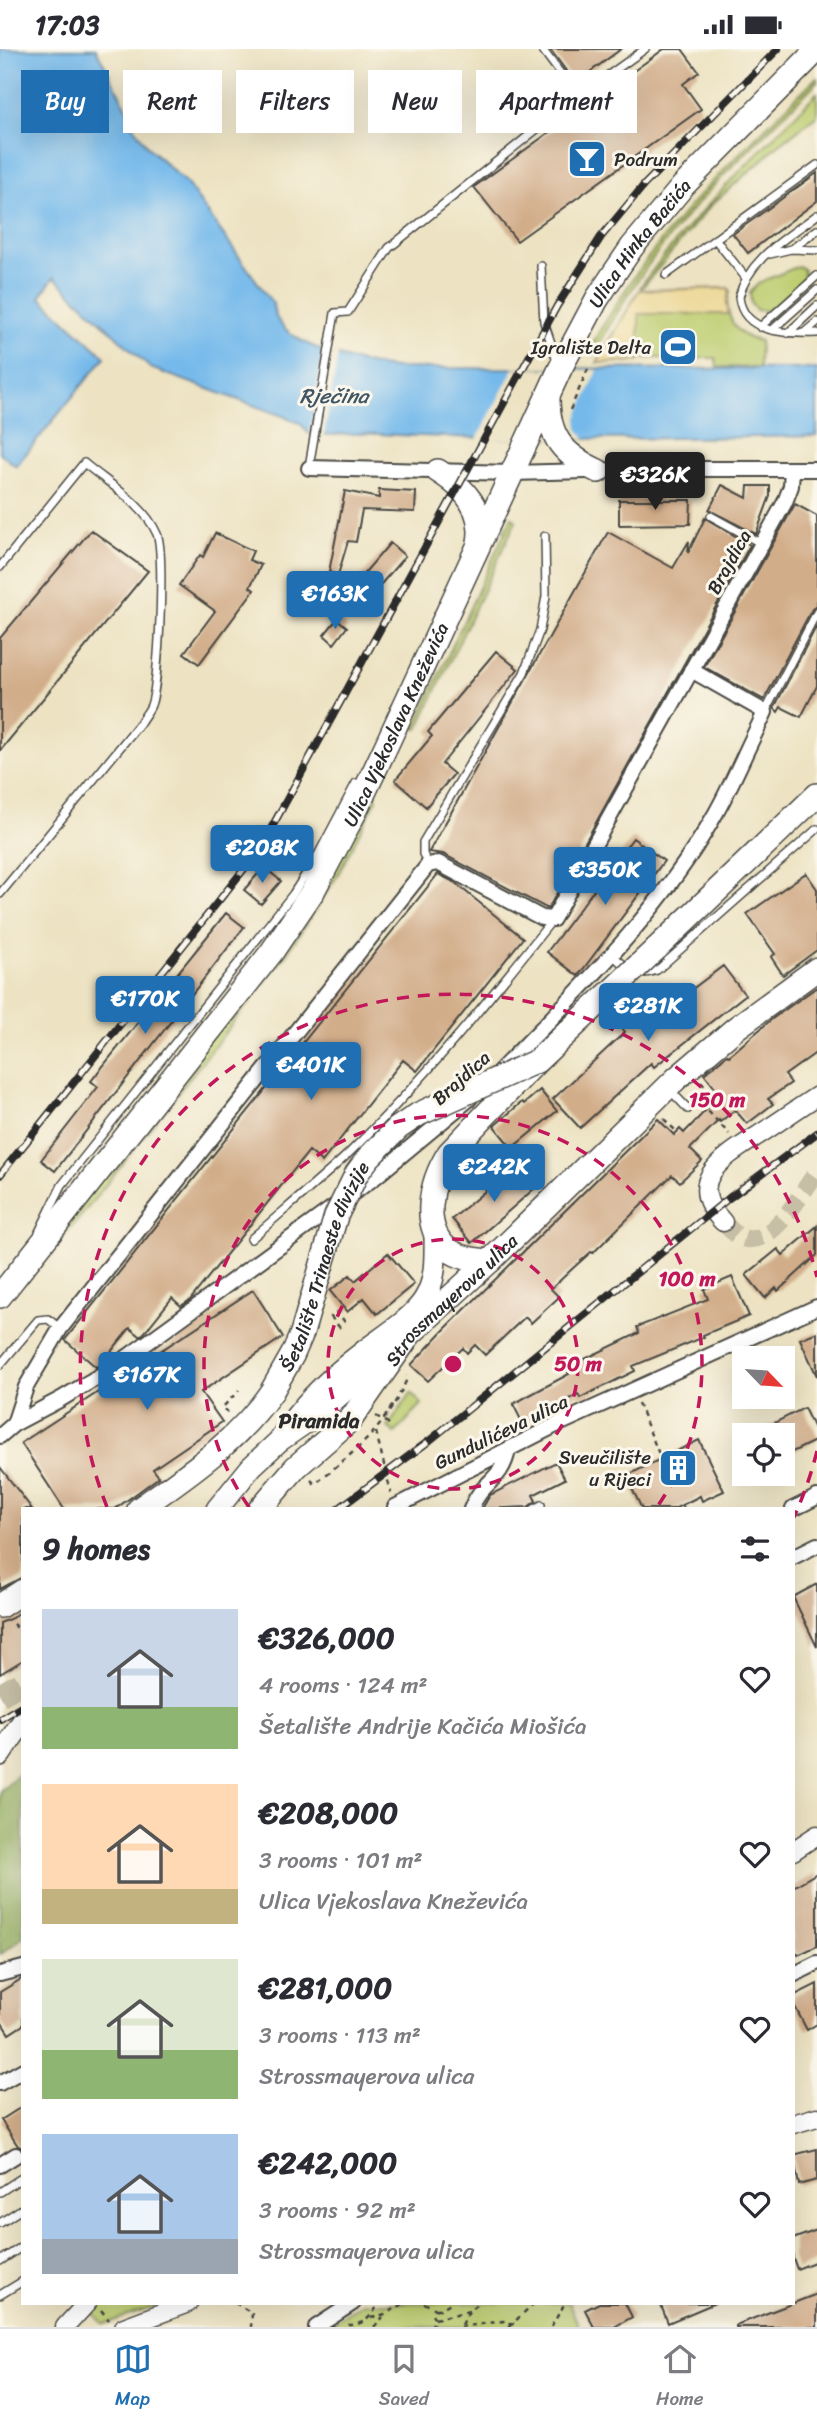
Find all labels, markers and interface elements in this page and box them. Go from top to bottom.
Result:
text: 17:03 [35,2,100,48]
chip: Buy [21,70,109,133]
chip: Rent [123,70,222,133]
chip: Filters [236,70,354,133]
chip: New [368,70,462,133]
chip: Apartment [476,70,637,133]
bar icon: Podrum [566,138,608,180]
place label: Podrum [614,143,678,176]
street label: Ulica Hinka Bačića [579,170,699,314]
sports icon: Igralište Delta [657,326,699,368]
place label: Igralište Delta [530,331,651,364]
water label: Rječina [300,377,371,415]
pin: €326K [606,453,704,512]
text: €326K [621,454,689,495]
street label: Brajdica [698,523,761,601]
pin: €163K [286,571,384,631]
text: €163K [303,573,367,614]
street label: Ulica Vjekoslava Kneževića [334,616,458,833]
pin: €208K [213,825,311,885]
text: €208K [227,827,297,868]
pin: €350K [556,847,654,907]
text: €350K [570,849,640,890]
pin: €170K [96,977,194,1036]
text: €170K [112,978,178,1019]
pin: €281K [599,983,697,1043]
text: €281K [615,985,681,1026]
pin: €401K [262,1042,360,1102]
street label: Brajdica [424,1042,498,1114]
text: €401K [277,1044,345,1085]
text: 150 m [689,1081,746,1119]
pin: €242K [445,1145,543,1204]
text: €242K [459,1146,529,1187]
street label: Šetalište Trinaeste divizije [270,1153,378,1378]
street label: Strossmayerova ulica [376,1225,526,1373]
text: 100 m [658,1260,716,1298]
text: 50 m [554,1345,603,1383]
north arrow [732,1346,794,1409]
map controls [732,1346,795,1486]
centre of rings [441,1352,465,1376]
pin: €167K [98,1353,196,1412]
text: €167K [114,1354,180,1395]
street label: Gundulićeva ulica [428,1385,574,1479]
district label: Piramida [278,1402,360,1440]
button: locate [732,1423,795,1486]
place label: Sveučilište u Rijeci [559,1441,652,1496]
building icon: Sveučilište u Rijeci [657,1447,699,1489]
text: 9 homes [42,1522,150,1576]
icon: filters [736,1530,774,1568]
text: €326,000 [259,1611,395,1665]
icon: home [98,1637,182,1721]
icon: heart [736,1660,774,1698]
text: 4 rooms · 124 m² [259,1665,428,1706]
text: Šetalište Andrije Kačića Miošića [259,1706,586,1747]
text: €208,000 [259,1786,398,1840]
icon: home [98,1812,182,1896]
icon: heart [736,1835,774,1873]
text: 3 rooms · 101 m² [259,1840,423,1881]
text: Ulica Vjekoslava Kneževića [259,1881,528,1922]
text: €281,000 [259,1961,392,2015]
icon: home [98,1987,182,2071]
icon: heart [736,2010,774,2048]
text: 3 rooms · 113 m² [259,2015,421,2056]
text: Strossmayerova ulica [259,2056,474,2097]
text: €242,000 [259,2136,397,2190]
icon: home [98,2162,182,2246]
icon: heart [736,2185,774,2223]
text: 3 rooms · 92 m² [259,2190,416,2231]
text: Strossmayerova ulica [259,2231,474,2272]
tab: Map [114,2340,152,2415]
tab: Saved [379,2340,429,2415]
tab: Home [656,2340,703,2415]

